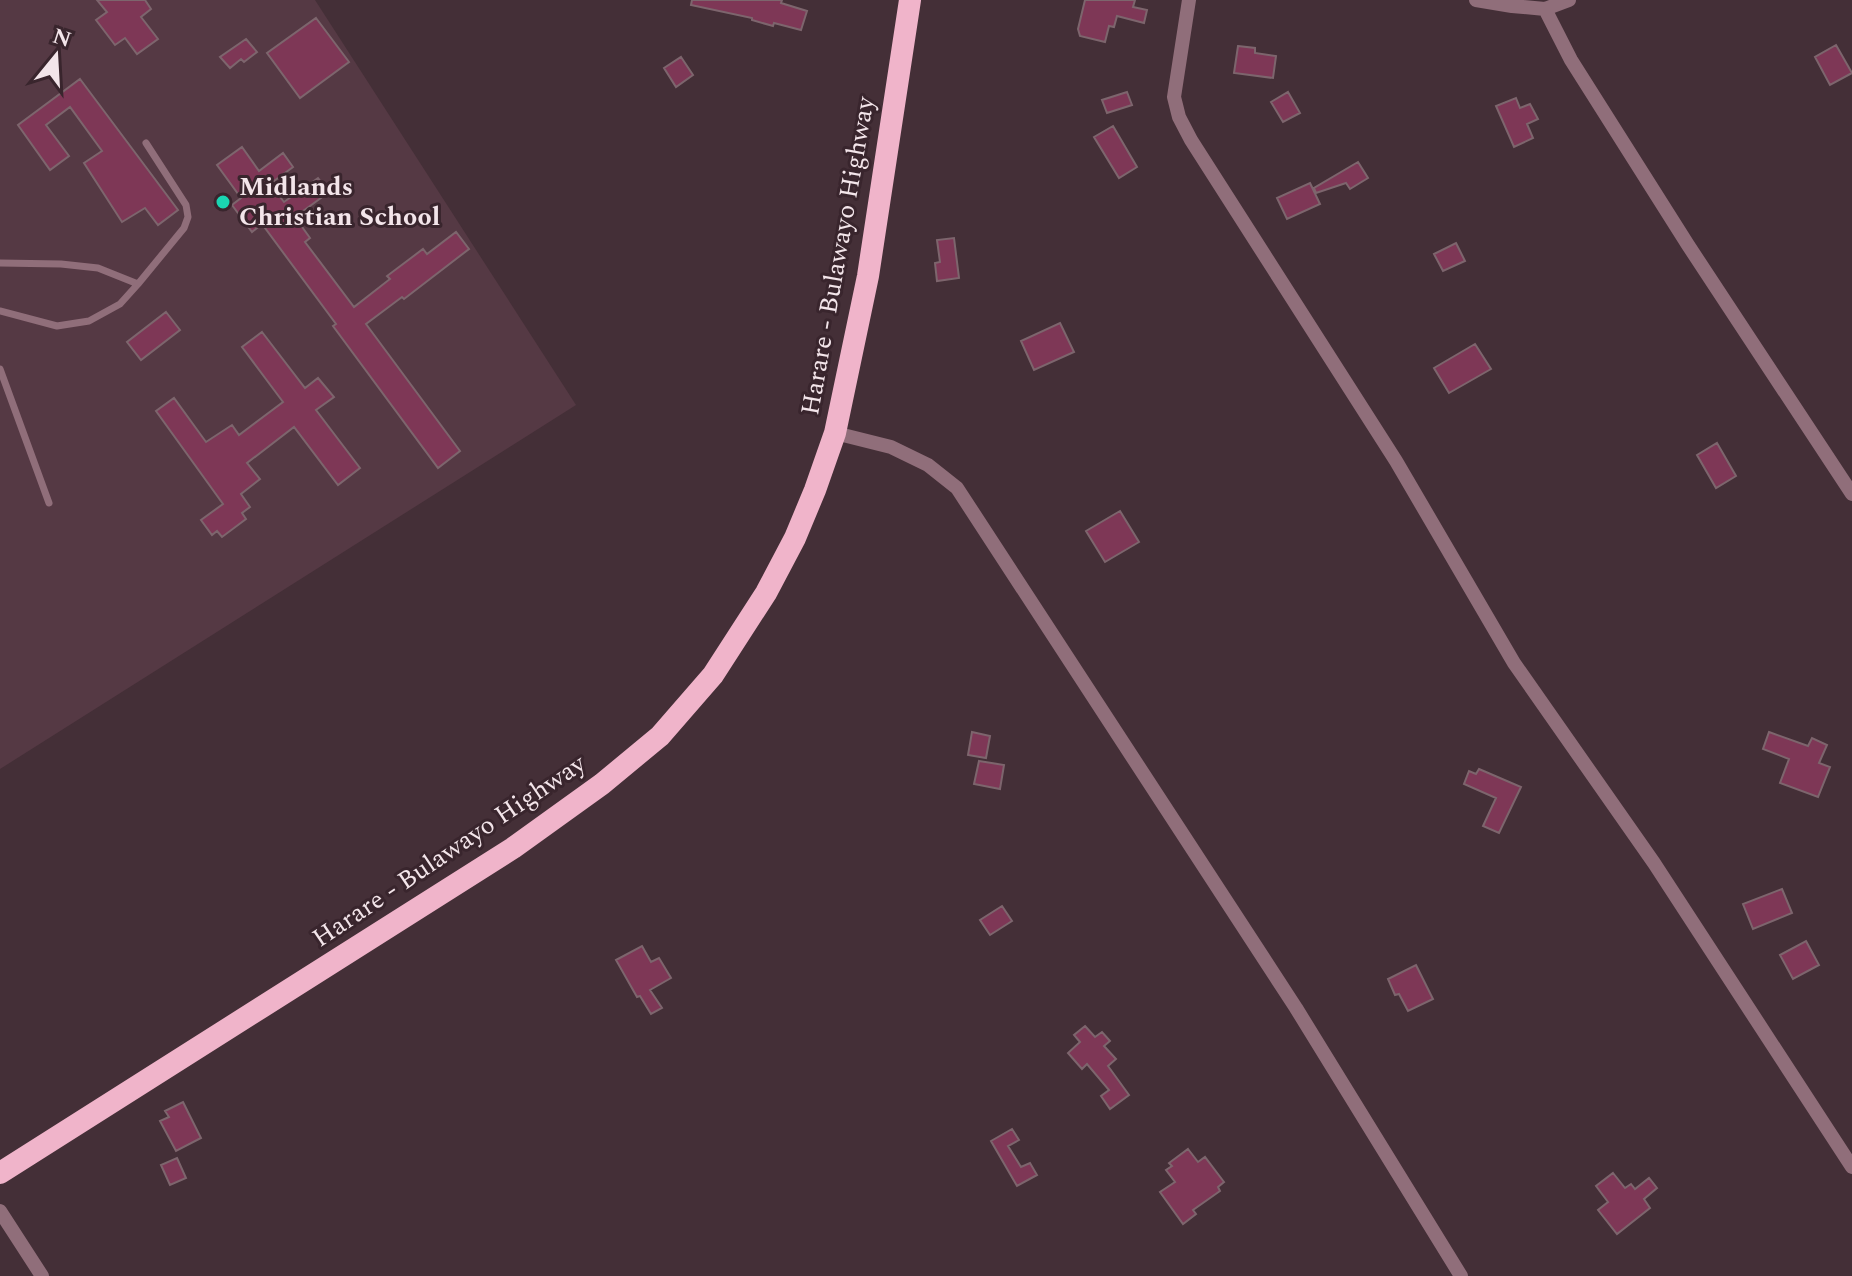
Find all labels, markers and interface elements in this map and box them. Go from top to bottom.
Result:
north arrow [16,16,96,96]
text: N [48,20,75,57]
street label: Harare - Bulawayo Highway [790,92,886,418]
place label: Midlands Christian School [239,167,440,237]
marker: Midlands Christian School [214,193,232,211]
street label: Harare - Bulawayo Highway [304,743,595,958]

